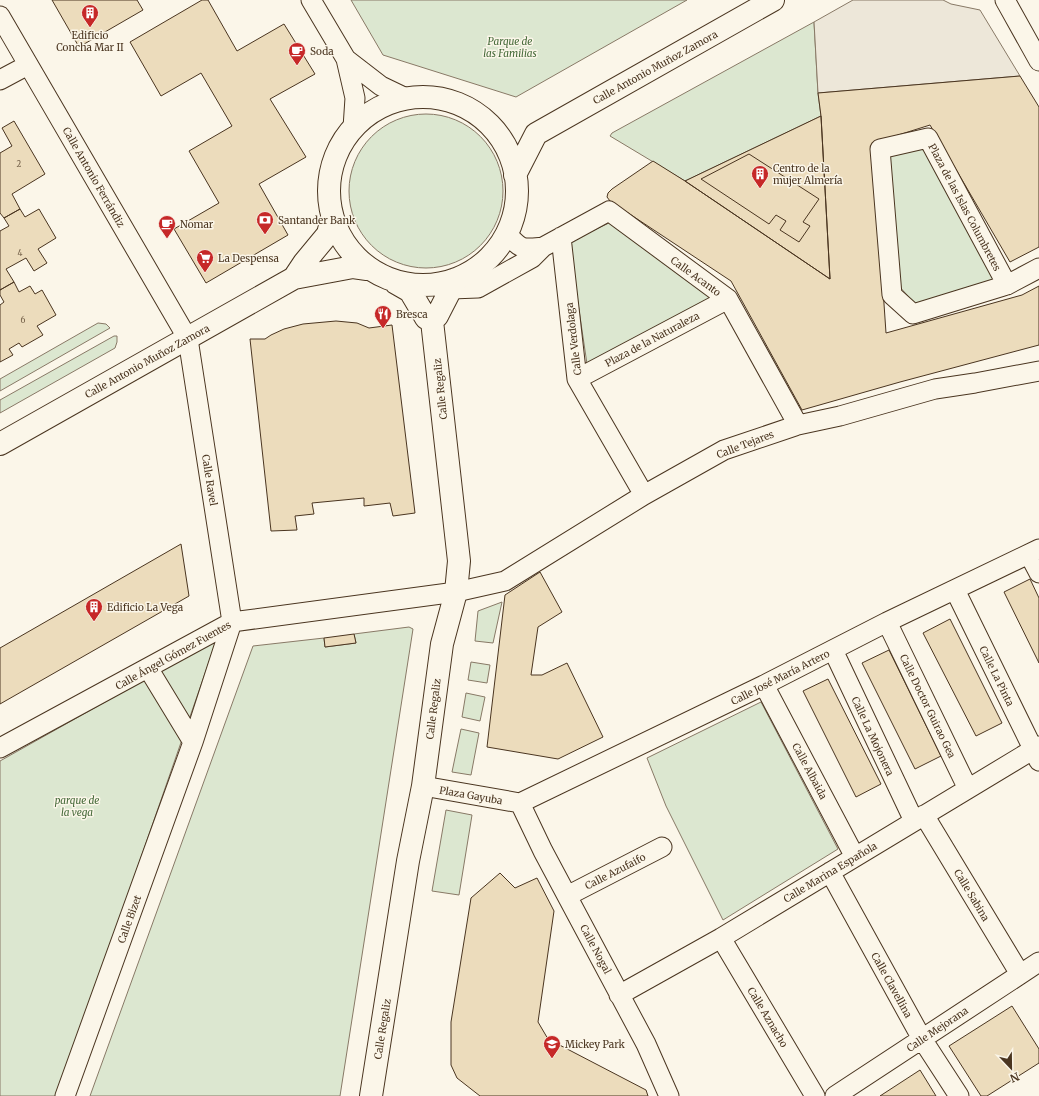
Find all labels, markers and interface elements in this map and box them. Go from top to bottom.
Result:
building icon: Edificio Concha Mar II [80,3,100,28]
street label: Calle Antonio Muñoz Zamora [591,27,720,107]
place label: Edificio Concha Mar II [56,29,124,54]
park label: Parque de las Familias [483,35,537,60]
cafe icon: Soda [287,41,307,66]
place label: Soda [310,45,334,58]
street label: Calle Antonio Ferrándiz [60,125,128,230]
street label: Plaza de las Islas Columbretes [925,141,1004,273]
house number: 2 [17,159,22,169]
place label: Centro de la mujer Almería [773,162,843,187]
building icon: Centro de la mujer Almería [750,164,770,189]
bank icon: Santander Bank [255,210,275,235]
cafe icon: Nomar [157,214,177,239]
place label: Santander Bank [278,214,356,227]
place label: Nomar [180,218,214,231]
house number: 4 [18,248,23,258]
supermarket icon: La Despensa [195,248,215,273]
place label: La Despensa [218,252,279,265]
street label: Calle Acanto [668,254,724,299]
street label: Calle Verdolaga [563,301,584,376]
restaurant icon: Bresca [373,304,393,329]
place label: Bresca [396,308,428,321]
street label: Plaza de la Naturaleza [603,309,702,370]
house number: 6 [21,315,26,325]
street label: Calle Antonio Muñoz Zamora [83,321,212,401]
street label: Calle Regaliz [431,357,450,420]
street label: Calle Tejares [715,428,776,461]
street label: Calle Ravel [199,453,220,507]
building icon: Edificio La Vega [84,597,104,622]
place label: Edificio La Vega [107,601,184,614]
street label: Calle Ángel Gómez Fuentes [113,617,233,693]
street label: Calle La Pinta [976,644,1017,709]
street label: Calle José María Artero [729,647,832,708]
street label: Calle Doctor Guirao Gea [897,652,959,761]
street label: Calle Regaliz [423,677,444,740]
street label: Calle La Mojonera [848,694,897,779]
street label: Calle Albaida [789,741,830,802]
street label: Plaza Gayuba [438,784,504,808]
park label: parque de la vega [55,794,99,819]
street label: Calle Marina Española [781,839,880,906]
street label: Calle Azufaifo [583,850,648,892]
street label: Calle Sabina [951,867,993,924]
street label: Calle Bizet [115,893,144,945]
street label: Calle Nogal [577,922,614,976]
street label: Calle Clavellina [868,950,915,1021]
street label: Calle Aznacho [745,985,791,1050]
street label: Calle Regaliz [371,997,394,1060]
street label: Calle Mejorana [904,1004,971,1055]
school or university icon: Mickey Park [542,1034,562,1059]
place label: Mickey Park [565,1038,625,1051]
north arrow [991,1048,1031,1088]
text: N [1008,1069,1021,1086]

